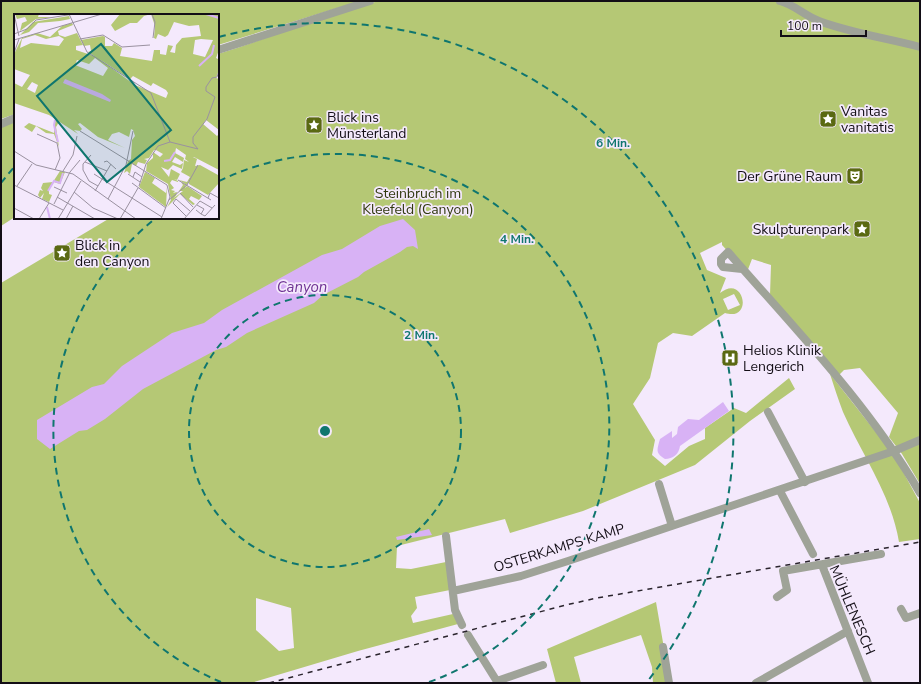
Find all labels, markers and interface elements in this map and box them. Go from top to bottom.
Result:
scale bar [781,12,866,38]
inset map [14,14,219,219]
text: 100 m [787,18,822,34]
place label: Vanitas vanitatis [840,102,894,137]
place label: Blick ins Münsterland [327,108,406,143]
place icon: Vanitas vanitatis [818,109,838,129]
place icon: Blick ins Münsterland [304,115,324,135]
text: 6 Min. [596,135,630,151]
theatre icon: Der Grüne Raum [845,166,865,186]
place label: Der Grüne Raum [737,167,842,186]
park label: Steinbruch im Kleefeld (Canyon) [362,184,474,219]
place icon: Skulpturenpark [852,219,872,239]
place label: Skulpturenpark [753,220,850,239]
text: 4 Min. [500,231,534,247]
place label: Blick in den Canyon [75,236,149,271]
place icon: Blick in den Canyon [52,243,72,263]
water label: Canyon [277,277,327,297]
text: 2 Min. [404,327,438,343]
place label: Helios Klinik Lengerich [743,341,822,376]
hospital icon: Helios Klinik Lengerich [720,348,740,368]
centre of rings [318,424,332,438]
street label: OSTERKAMPS KAMP [491,519,627,577]
street label: MÜHLENESCH [825,562,879,658]

